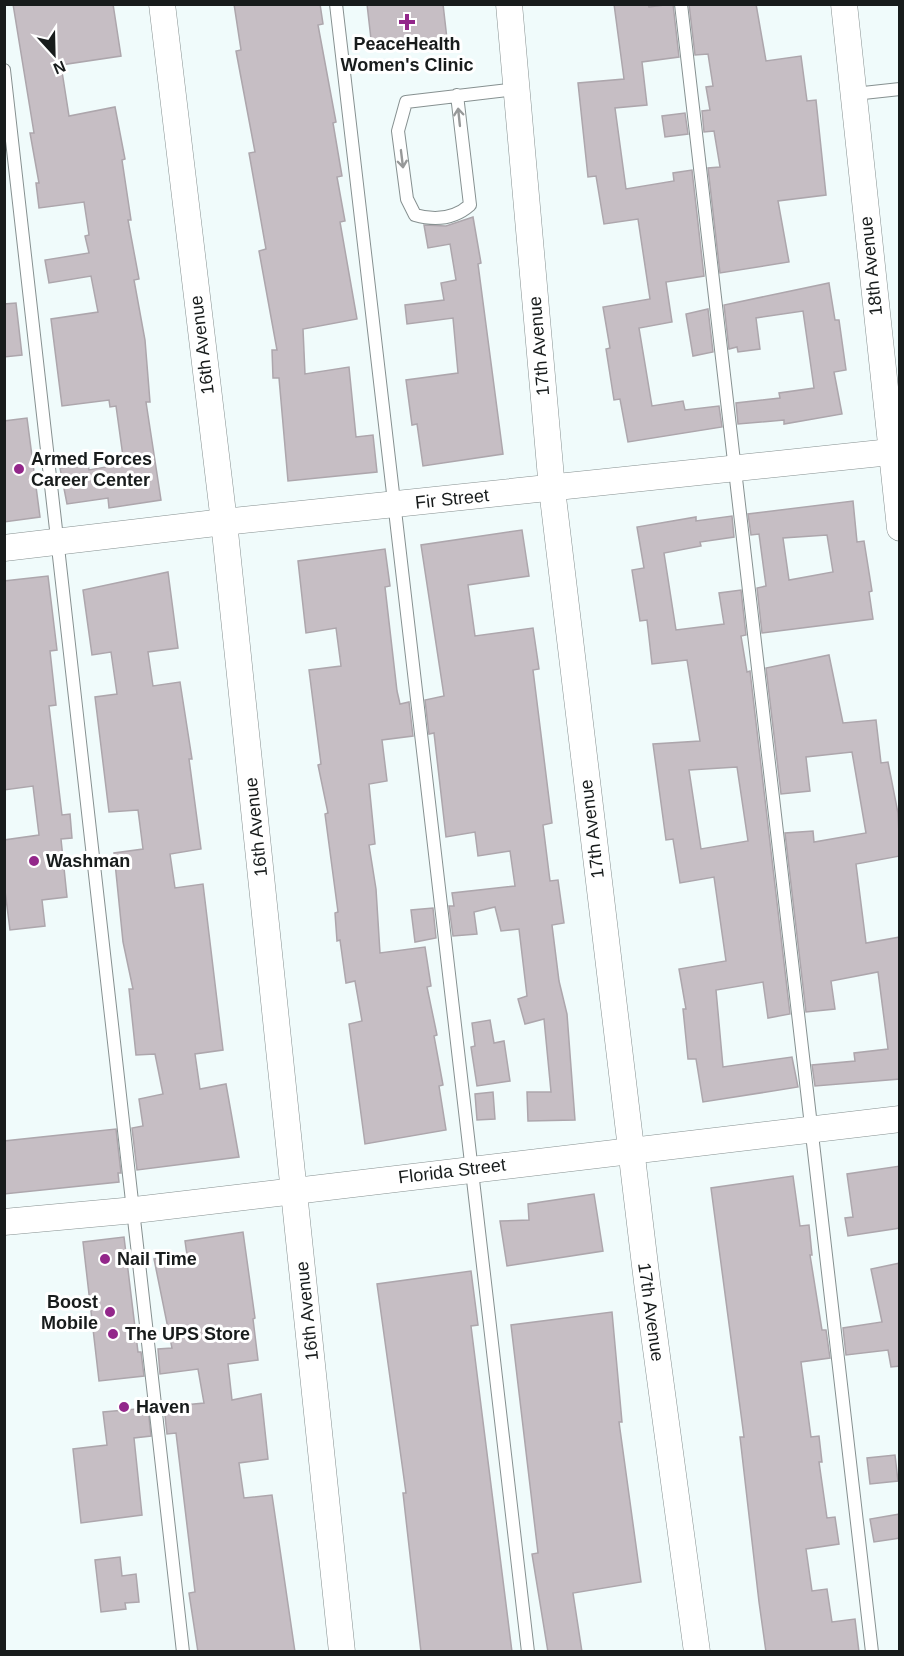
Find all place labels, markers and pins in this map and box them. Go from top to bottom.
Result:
marker: PeaceHealth Women's Clinic [398,13,416,31]
place label: PeaceHealth Women's Clinic [341,34,473,75]
place label: Armed Forces Career Center [31,449,152,490]
marker: Armed Forces Career Center [12,462,26,476]
place label: Washman [46,851,130,871]
marker: Washman [27,854,41,868]
place label: Nail Time [117,1249,197,1269]
marker: Nail Time [98,1252,112,1266]
place label: Boost Mobile [41,1292,98,1333]
marker: Boost Mobile [103,1305,117,1319]
place label: The UPS Store [125,1324,250,1344]
marker: The UPS Store [106,1327,120,1341]
place label: Haven [136,1397,190,1417]
marker: Haven [117,1400,131,1414]

